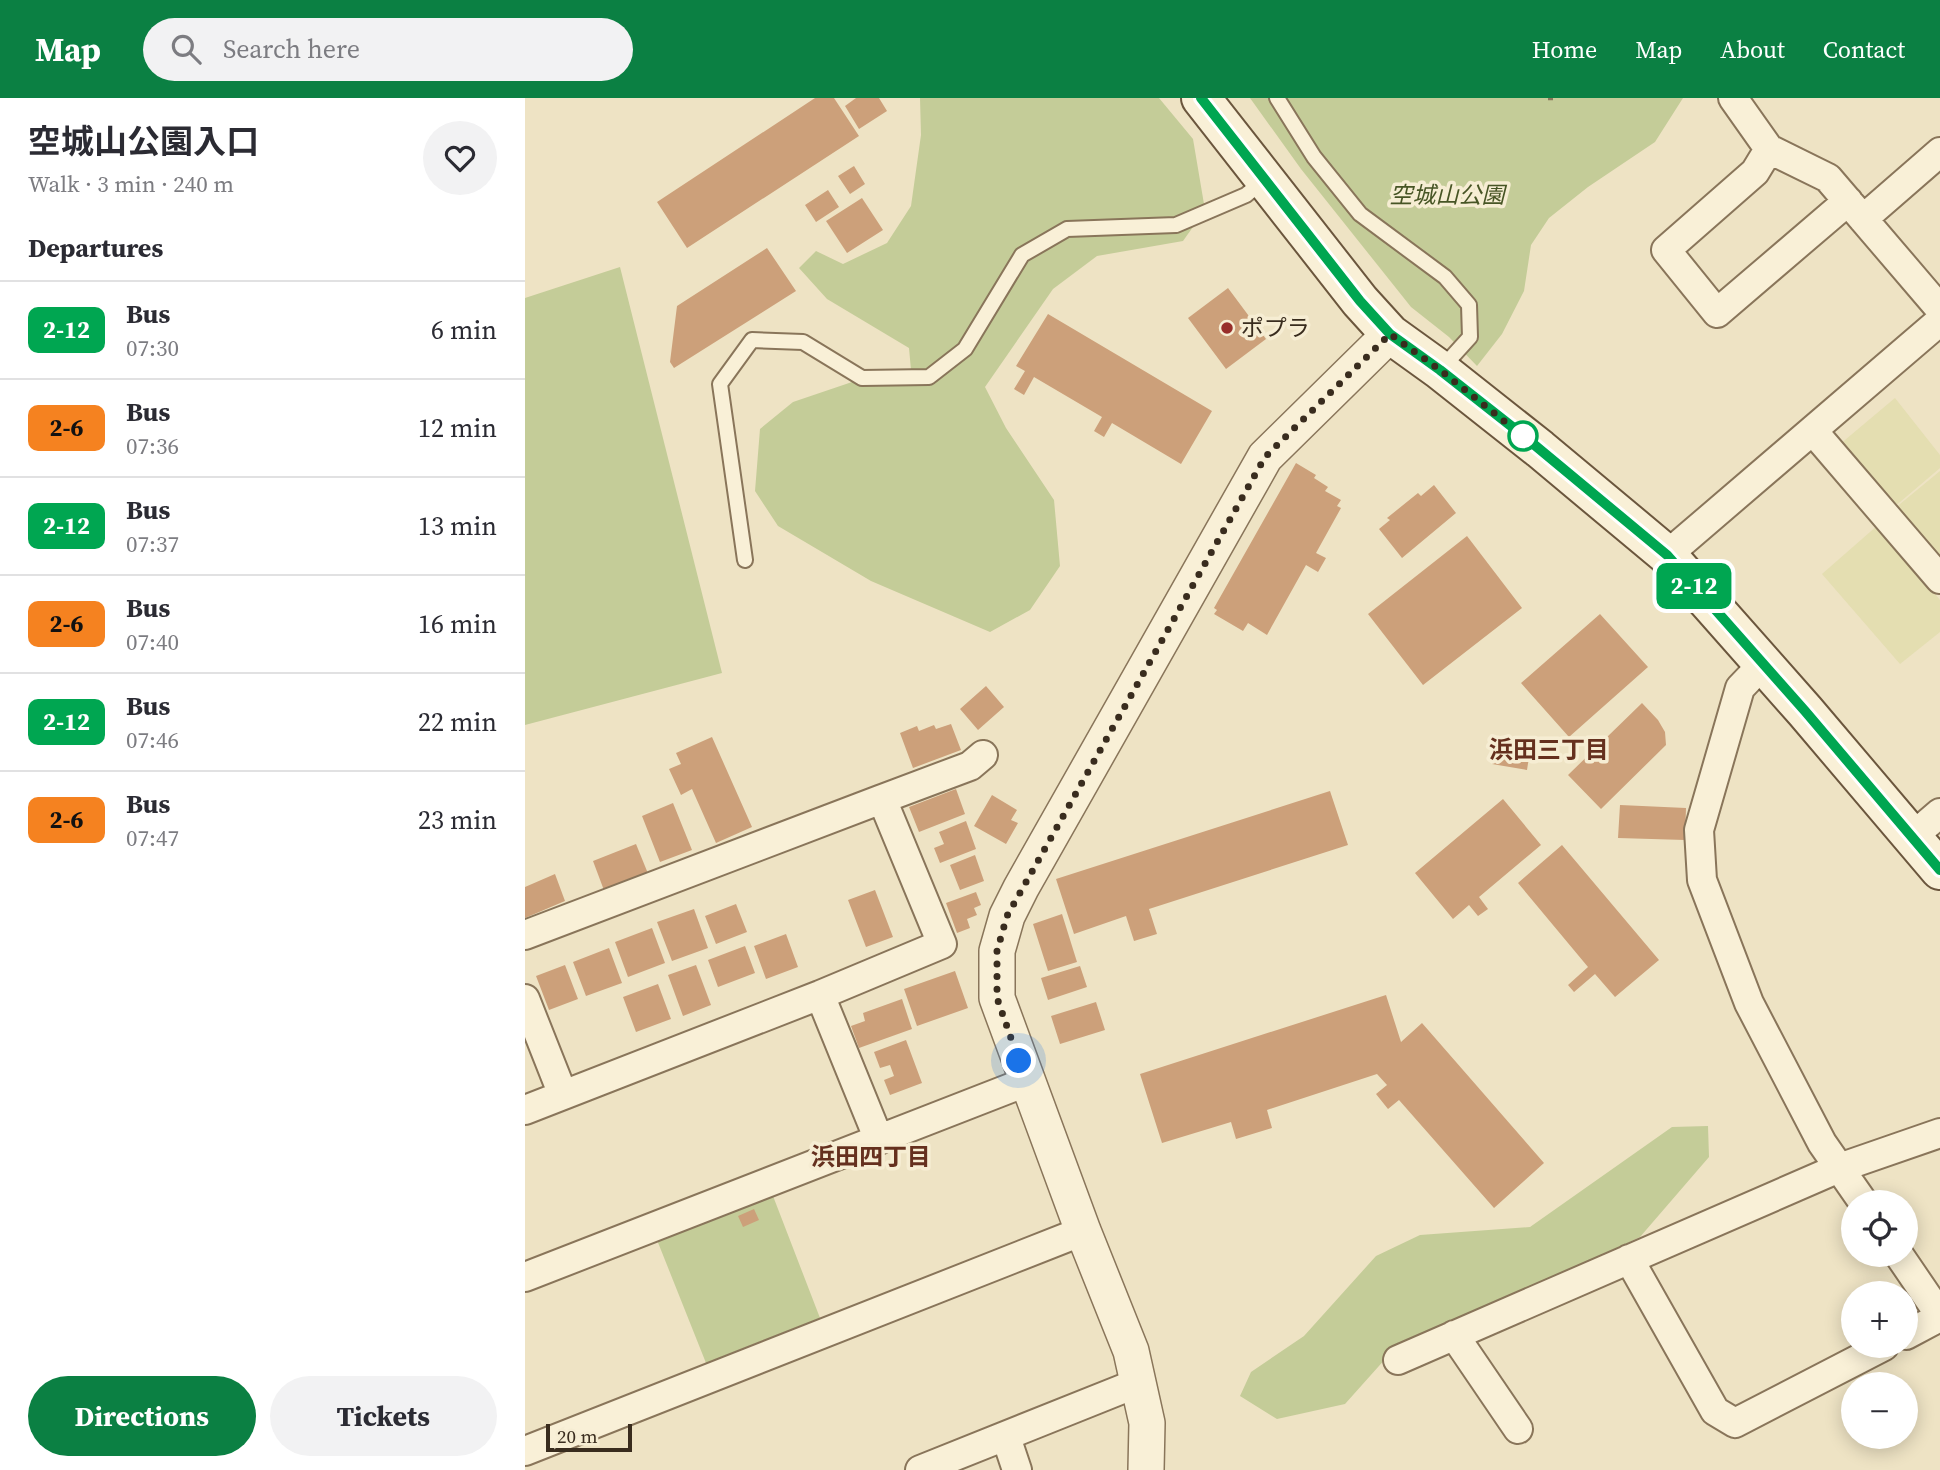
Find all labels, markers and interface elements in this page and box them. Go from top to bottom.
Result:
search box [143,18,633,81]
text: Map [35,27,101,72]
icon: search [167,30,205,68]
text: Search here [223,31,360,67]
text: Home [1532,33,1597,66]
text: Map [1635,33,1682,66]
text: About [1720,33,1785,66]
text: Contact [1823,33,1905,66]
text: 空城山公園入口 [28,119,259,164]
button: heart [423,121,497,195]
text: Walk · 3 min · 240 m [28,168,234,200]
park label: 空城山公園 [1390,179,1508,211]
text: Departures [28,230,163,266]
text: Bus [126,296,170,332]
text: 6 min [431,312,497,348]
place label: ポプラ [1241,312,1310,344]
text: 2-12 [43,313,90,346]
marker: ポプラ [1219,320,1235,336]
text: 07:30 [126,332,179,364]
text: Bus [126,394,170,430]
text: 12 min [418,410,497,446]
text: 2-6 [49,411,84,444]
unlabelled marker [1508,421,1538,451]
text: 07:36 [126,430,179,462]
text: Bus [126,492,170,528]
text: 13 min [418,508,497,544]
text: 2-12 [43,509,90,542]
text: 07:37 [126,528,179,560]
line badge: 2-12 [1645,563,1743,609]
text: 2-12 [1670,569,1718,602]
text: Bus [126,590,170,626]
text: 16 min [418,606,497,642]
text: 2-6 [49,607,84,640]
text: 07:40 [126,626,179,658]
text: Bus [126,688,170,724]
text: 22 min [418,704,497,740]
text: 2-12 [43,705,90,738]
text: 07:46 [126,724,179,756]
district label: 浜田三丁目 [1489,733,1609,766]
text: Bus [126,786,170,822]
text: 23 min [418,802,497,838]
text: 2-6 [49,803,84,836]
text: 07:47 [126,822,179,854]
your location [1001,1043,1036,1078]
district label: 浜田四丁目 [811,1140,931,1173]
map controls [1841,1190,1918,1449]
button: locate [1841,1190,1918,1267]
button: + [1841,1281,1918,1358]
button: − [1841,1372,1918,1449]
button: Directions [28,1376,256,1456]
button: Tickets [270,1376,497,1456]
scale bar [546,1421,632,1453]
text: 20 m [557,1423,598,1449]

